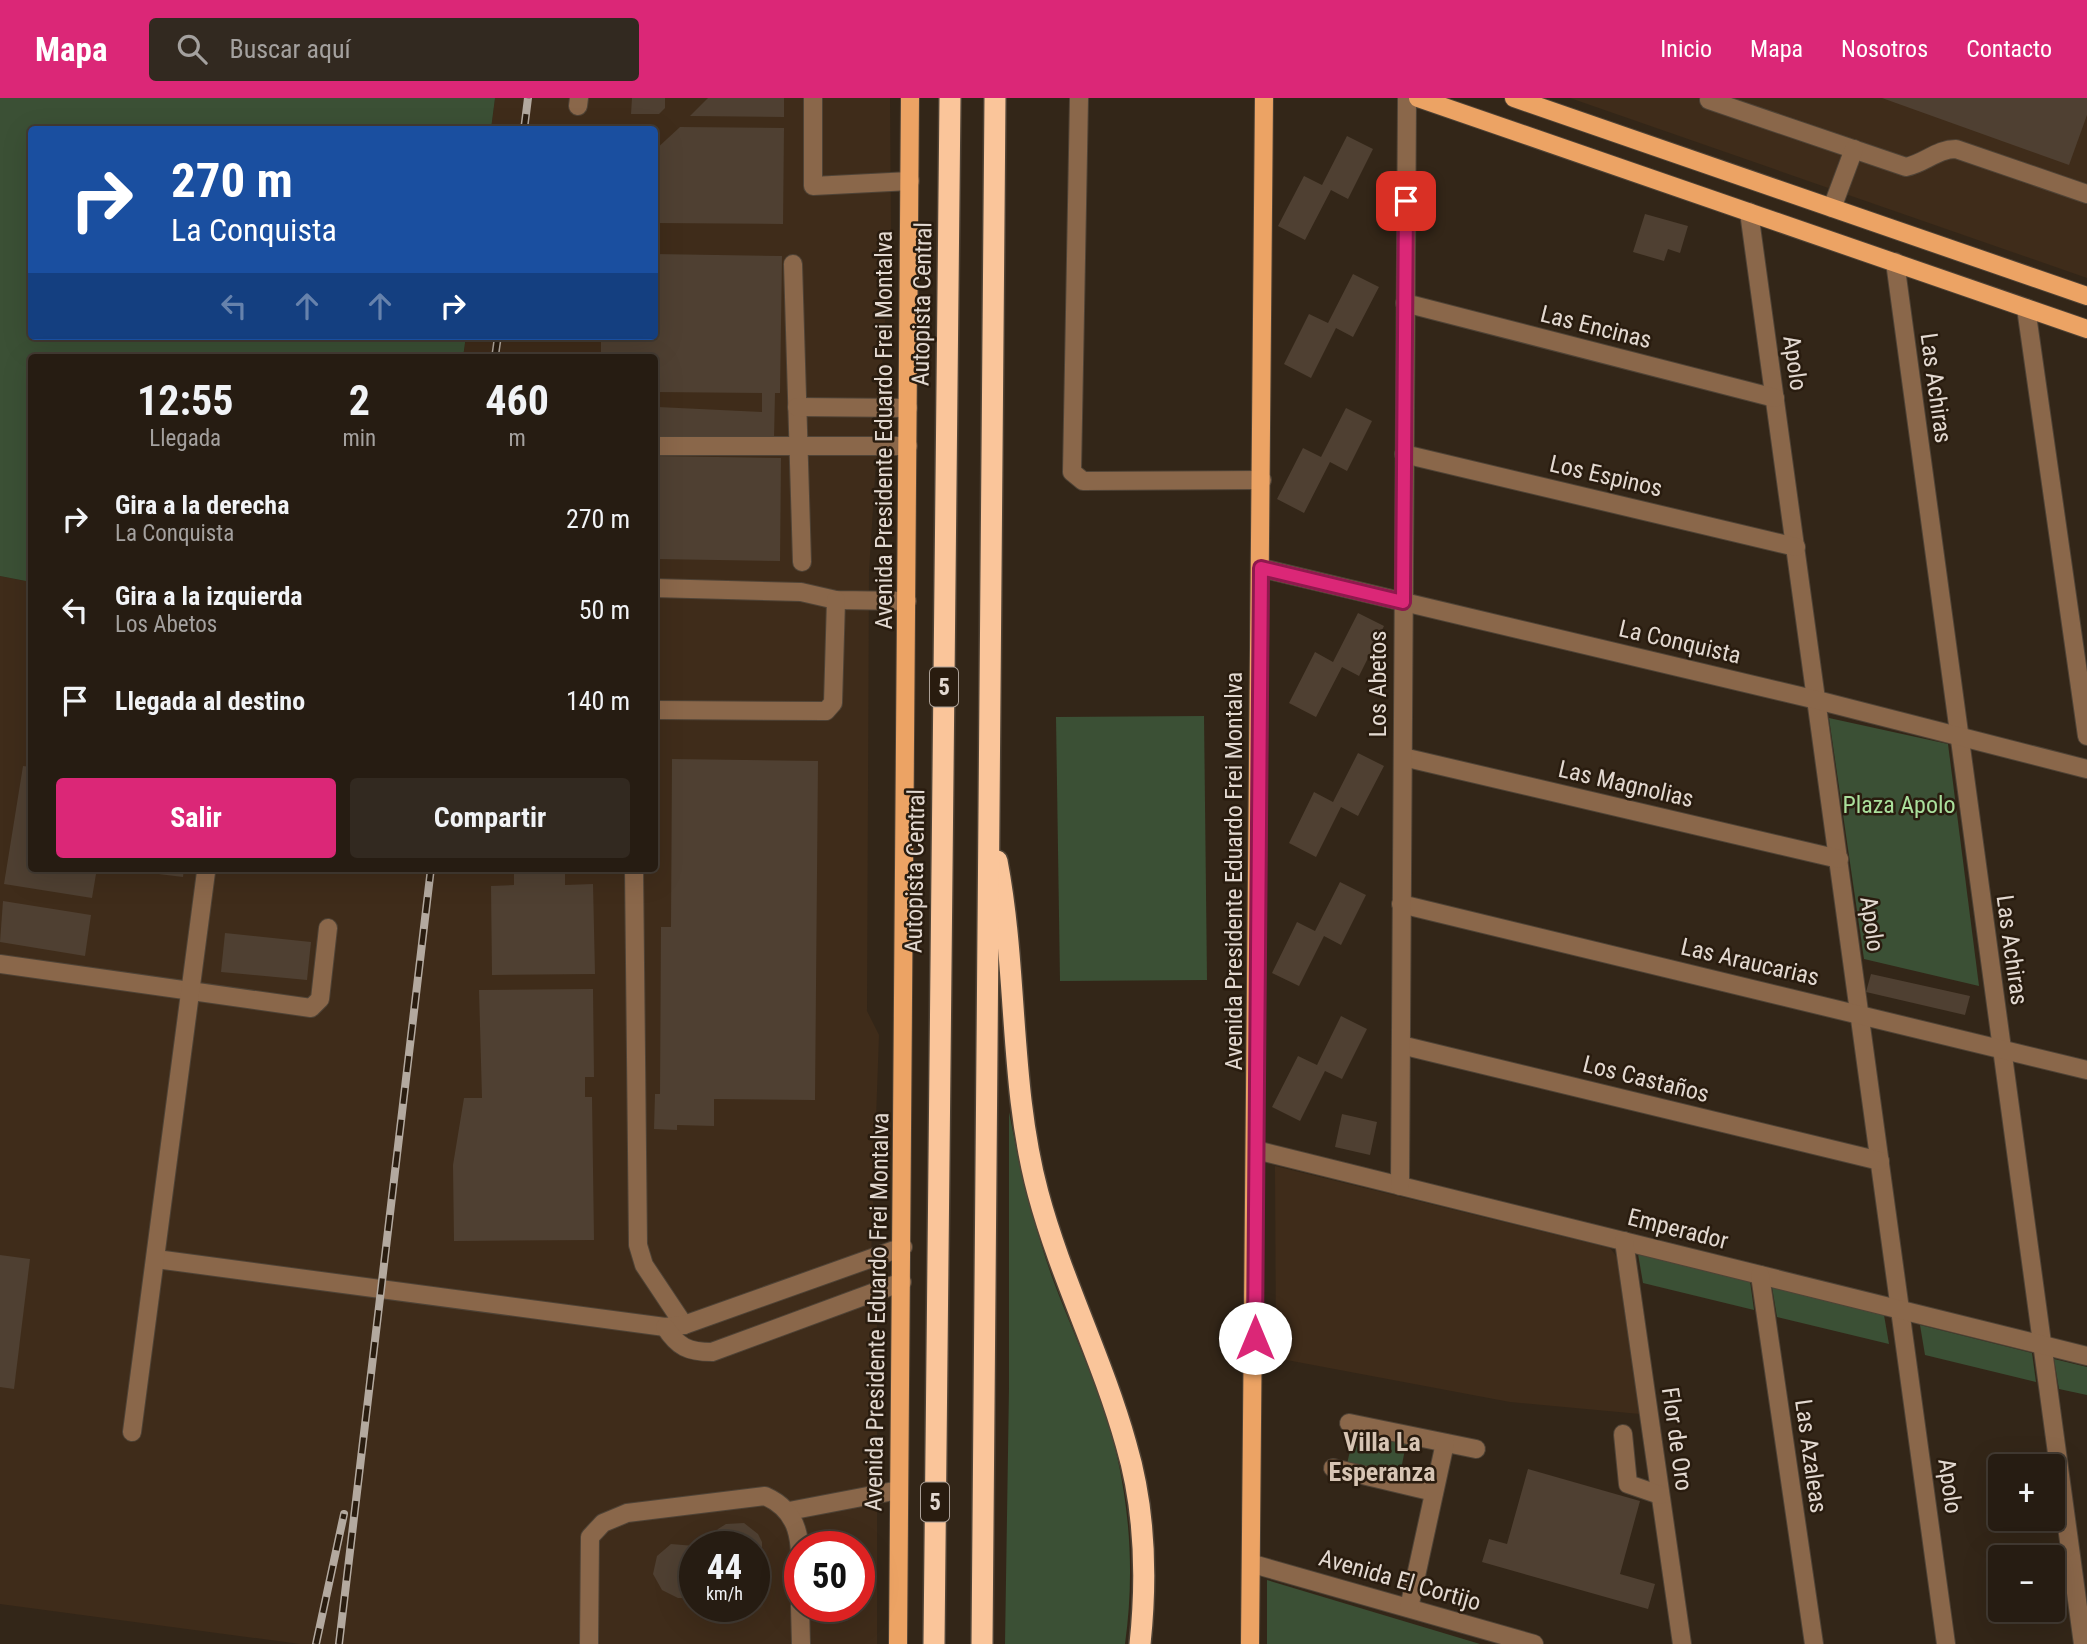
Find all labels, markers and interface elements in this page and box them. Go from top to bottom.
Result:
search box [149,18,639,81]
text: Mapa [35,30,107,69]
icon: search [173,30,211,68]
text: Buscar aquí [229,34,351,64]
text: Inicio [1660,35,1712,63]
text: Mapa [1750,35,1803,63]
text: Nosotros [1841,35,1928,63]
text: Contacto [1966,35,2052,63]
text: 270 m [171,152,293,209]
icon: right [56,154,147,245]
pin [1376,171,1436,231]
icon: arrive [1387,182,1425,220]
text: La Conquista [171,211,337,249]
street label: Autopista Central [907,222,937,386]
street label: Avenida Presidente Eduardo Frei Montalva [870,231,898,629]
icon: left [215,287,253,325]
icon: ahead [288,287,326,325]
icon: ahead [361,287,399,325]
icon: right [434,287,472,325]
street label: Las Encinas [1538,300,1654,354]
street label: Las Achiras [1914,331,1958,445]
street label: Apolo [1777,334,1813,392]
text: 12:55 [137,376,233,425]
text: 2 [349,376,370,425]
text: 460 [485,376,549,425]
text: Llegada [149,425,221,452]
text: min [342,425,376,452]
text: m [508,425,526,452]
street label: Los Espinos [1547,449,1665,503]
text: Gira a la derecha [115,490,289,520]
icon: right [56,500,94,538]
text: 270 m [566,504,630,534]
text: La Conquista [115,520,234,547]
text: Gira a la izquierda [115,581,303,611]
icon: left [56,591,94,629]
text: 50 m [579,595,630,625]
text: Los Abetos [115,611,217,638]
street label: La Conquista [1616,614,1744,670]
street label: Los Abetos [1364,631,1392,737]
road number: 5 [930,667,958,706]
street label: Avenida Presidente Eduardo Frei Montalva [1220,672,1248,1070]
icon: arrive [56,682,94,720]
text: Llegada al destino [115,686,305,716]
text: 140 m [566,686,630,716]
street label: Las Magnolias [1556,755,1696,813]
button: Salir [56,778,336,858]
button: Compartir [350,778,630,858]
street label: Autopista Central [900,789,930,953]
park label: Plaza Apolo [1842,791,1956,819]
street label: Las Achiras [1990,893,2034,1007]
street label: Apolo [1854,895,1890,953]
street label: Las Araucarias [1678,932,1822,992]
street label: Los Castaños [1580,1050,1712,1108]
street label: Avenida Presidente Eduardo Frei Montalva [860,1112,894,1512]
street label: Emperador [1625,1203,1731,1255]
position arrow [1218,1301,1292,1375]
street label: Flor de Oro [1656,1385,1698,1493]
street label: Las Azaleas [1789,1397,1833,1515]
district label: Villa La Esperanza [1328,1427,1436,1487]
map controls [1988,1454,2065,1622]
button: + [1988,1454,2065,1531]
street label: Apolo [1932,1457,1968,1515]
road number: 5 [921,1483,949,1522]
speed limit sign: 50 [784,1531,875,1622]
street label: Avenida El Cortijo [1316,1543,1484,1617]
button: − [1988,1545,2065,1622]
text: 44 [707,1547,742,1588]
text: km/h [706,1583,743,1604]

